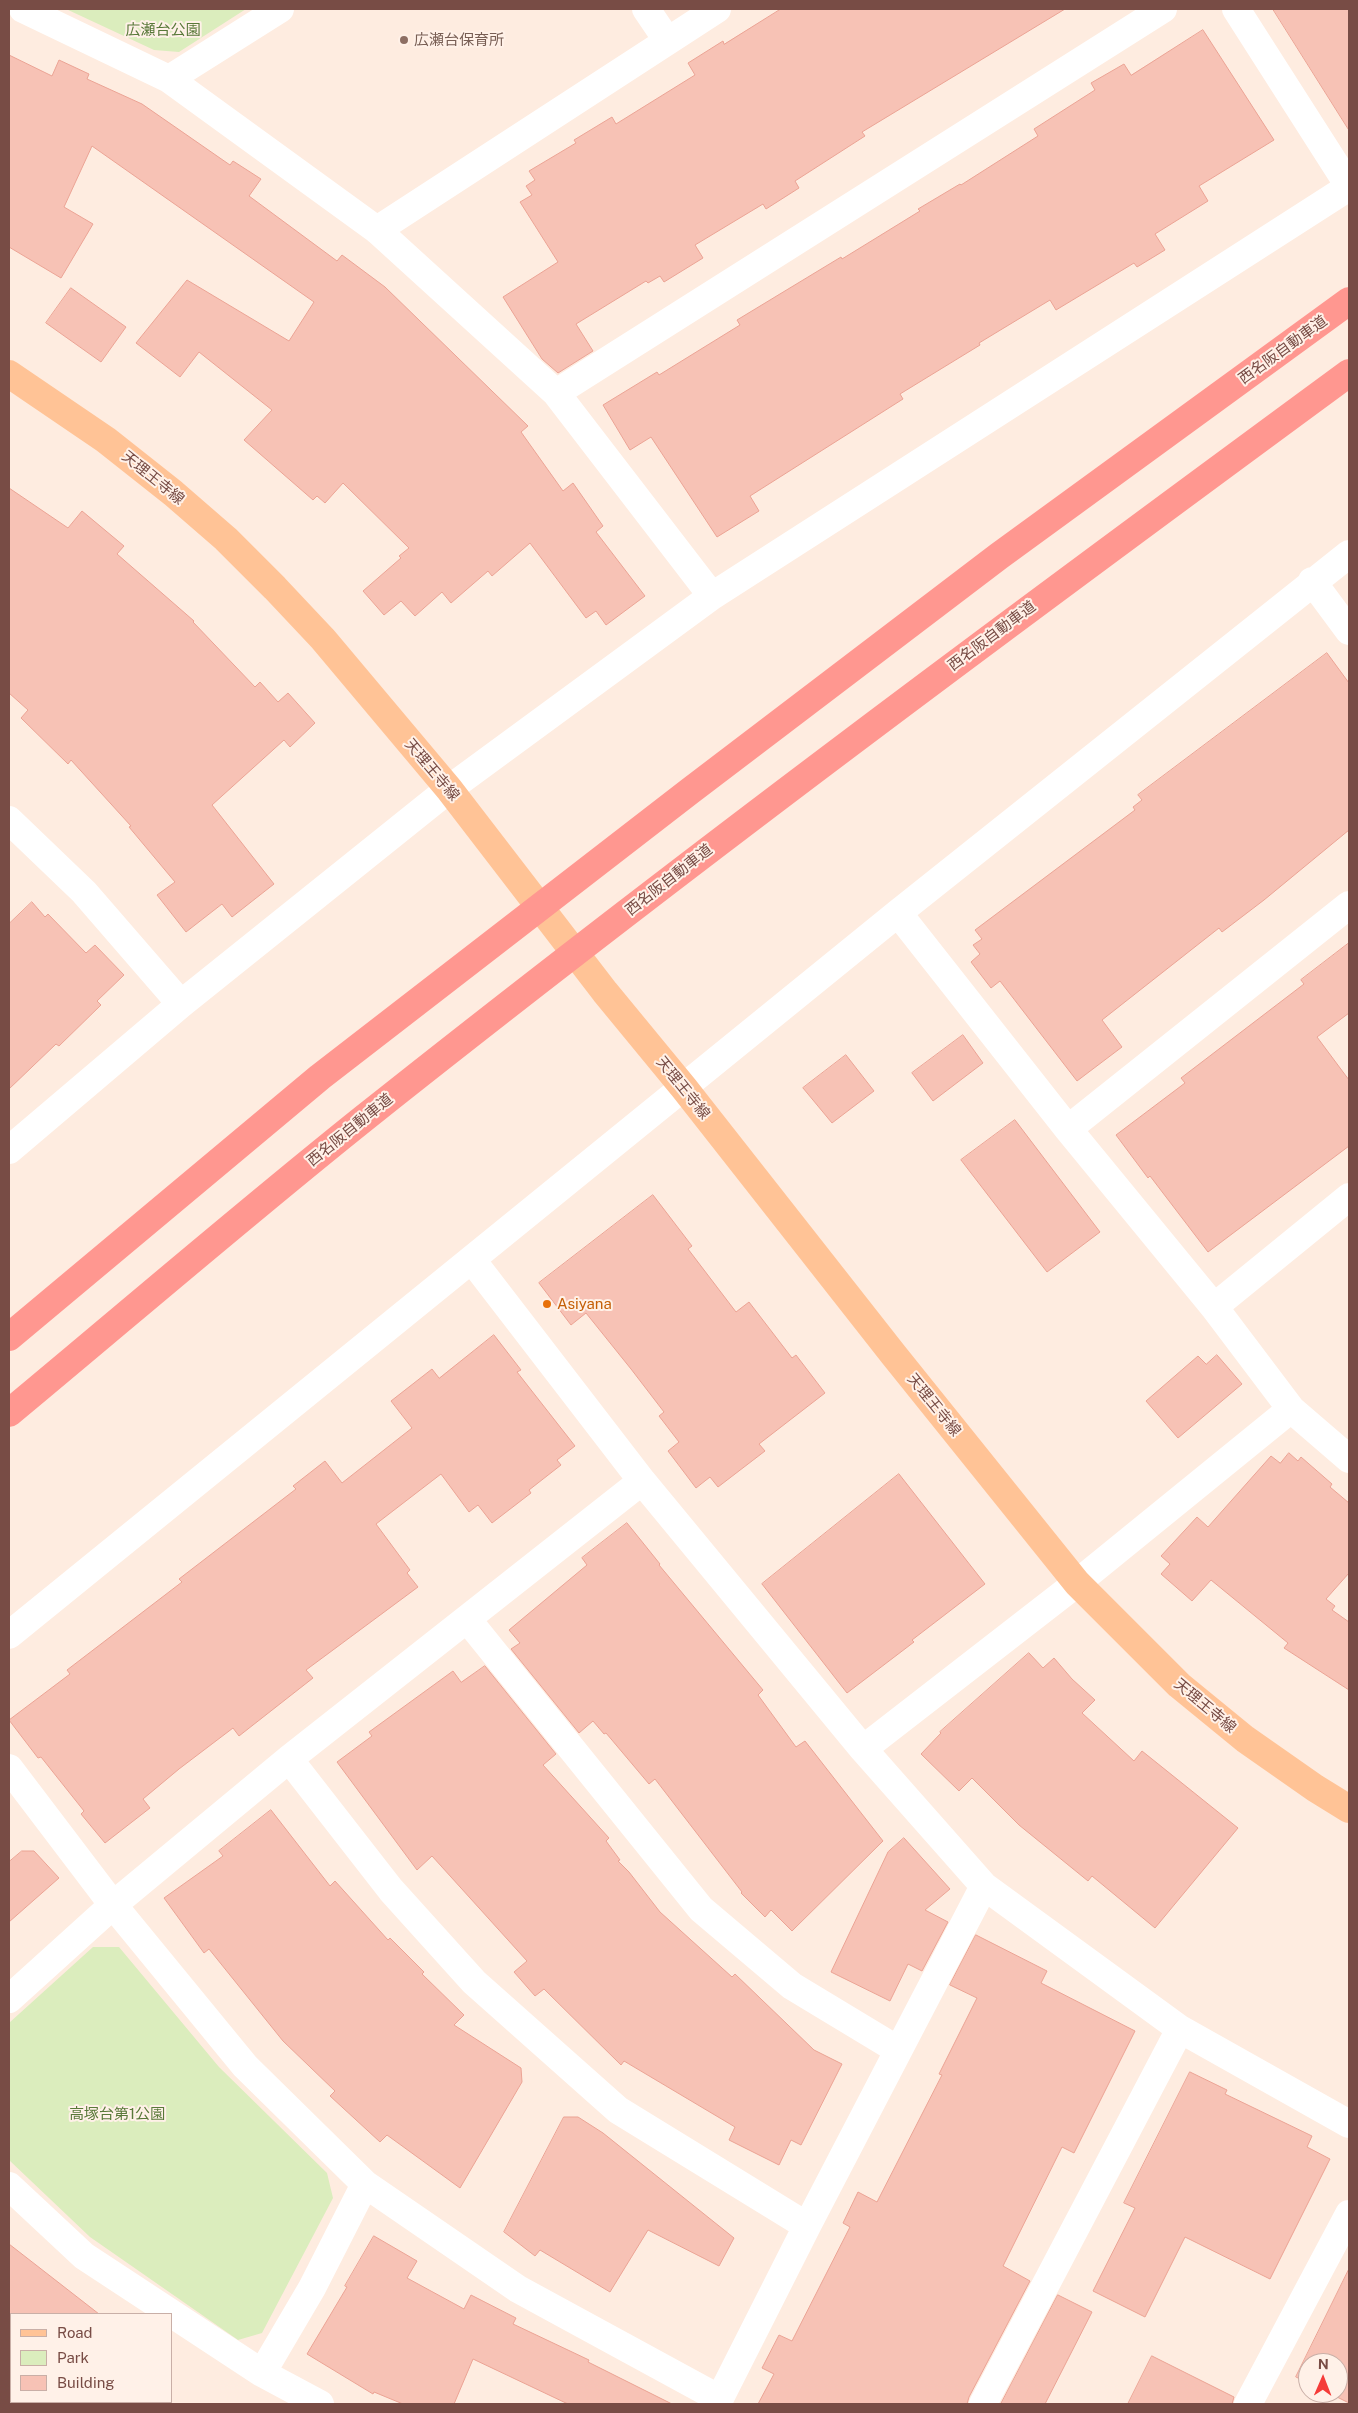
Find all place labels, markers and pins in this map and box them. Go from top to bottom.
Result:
place label: 広瀬台保育所 [414,31,504,49]
marker: 広瀬台保育所 [398,34,410,46]
place label: Asiyana [557,1295,612,1313]
marker: Asiyana [541,1298,553,1310]

